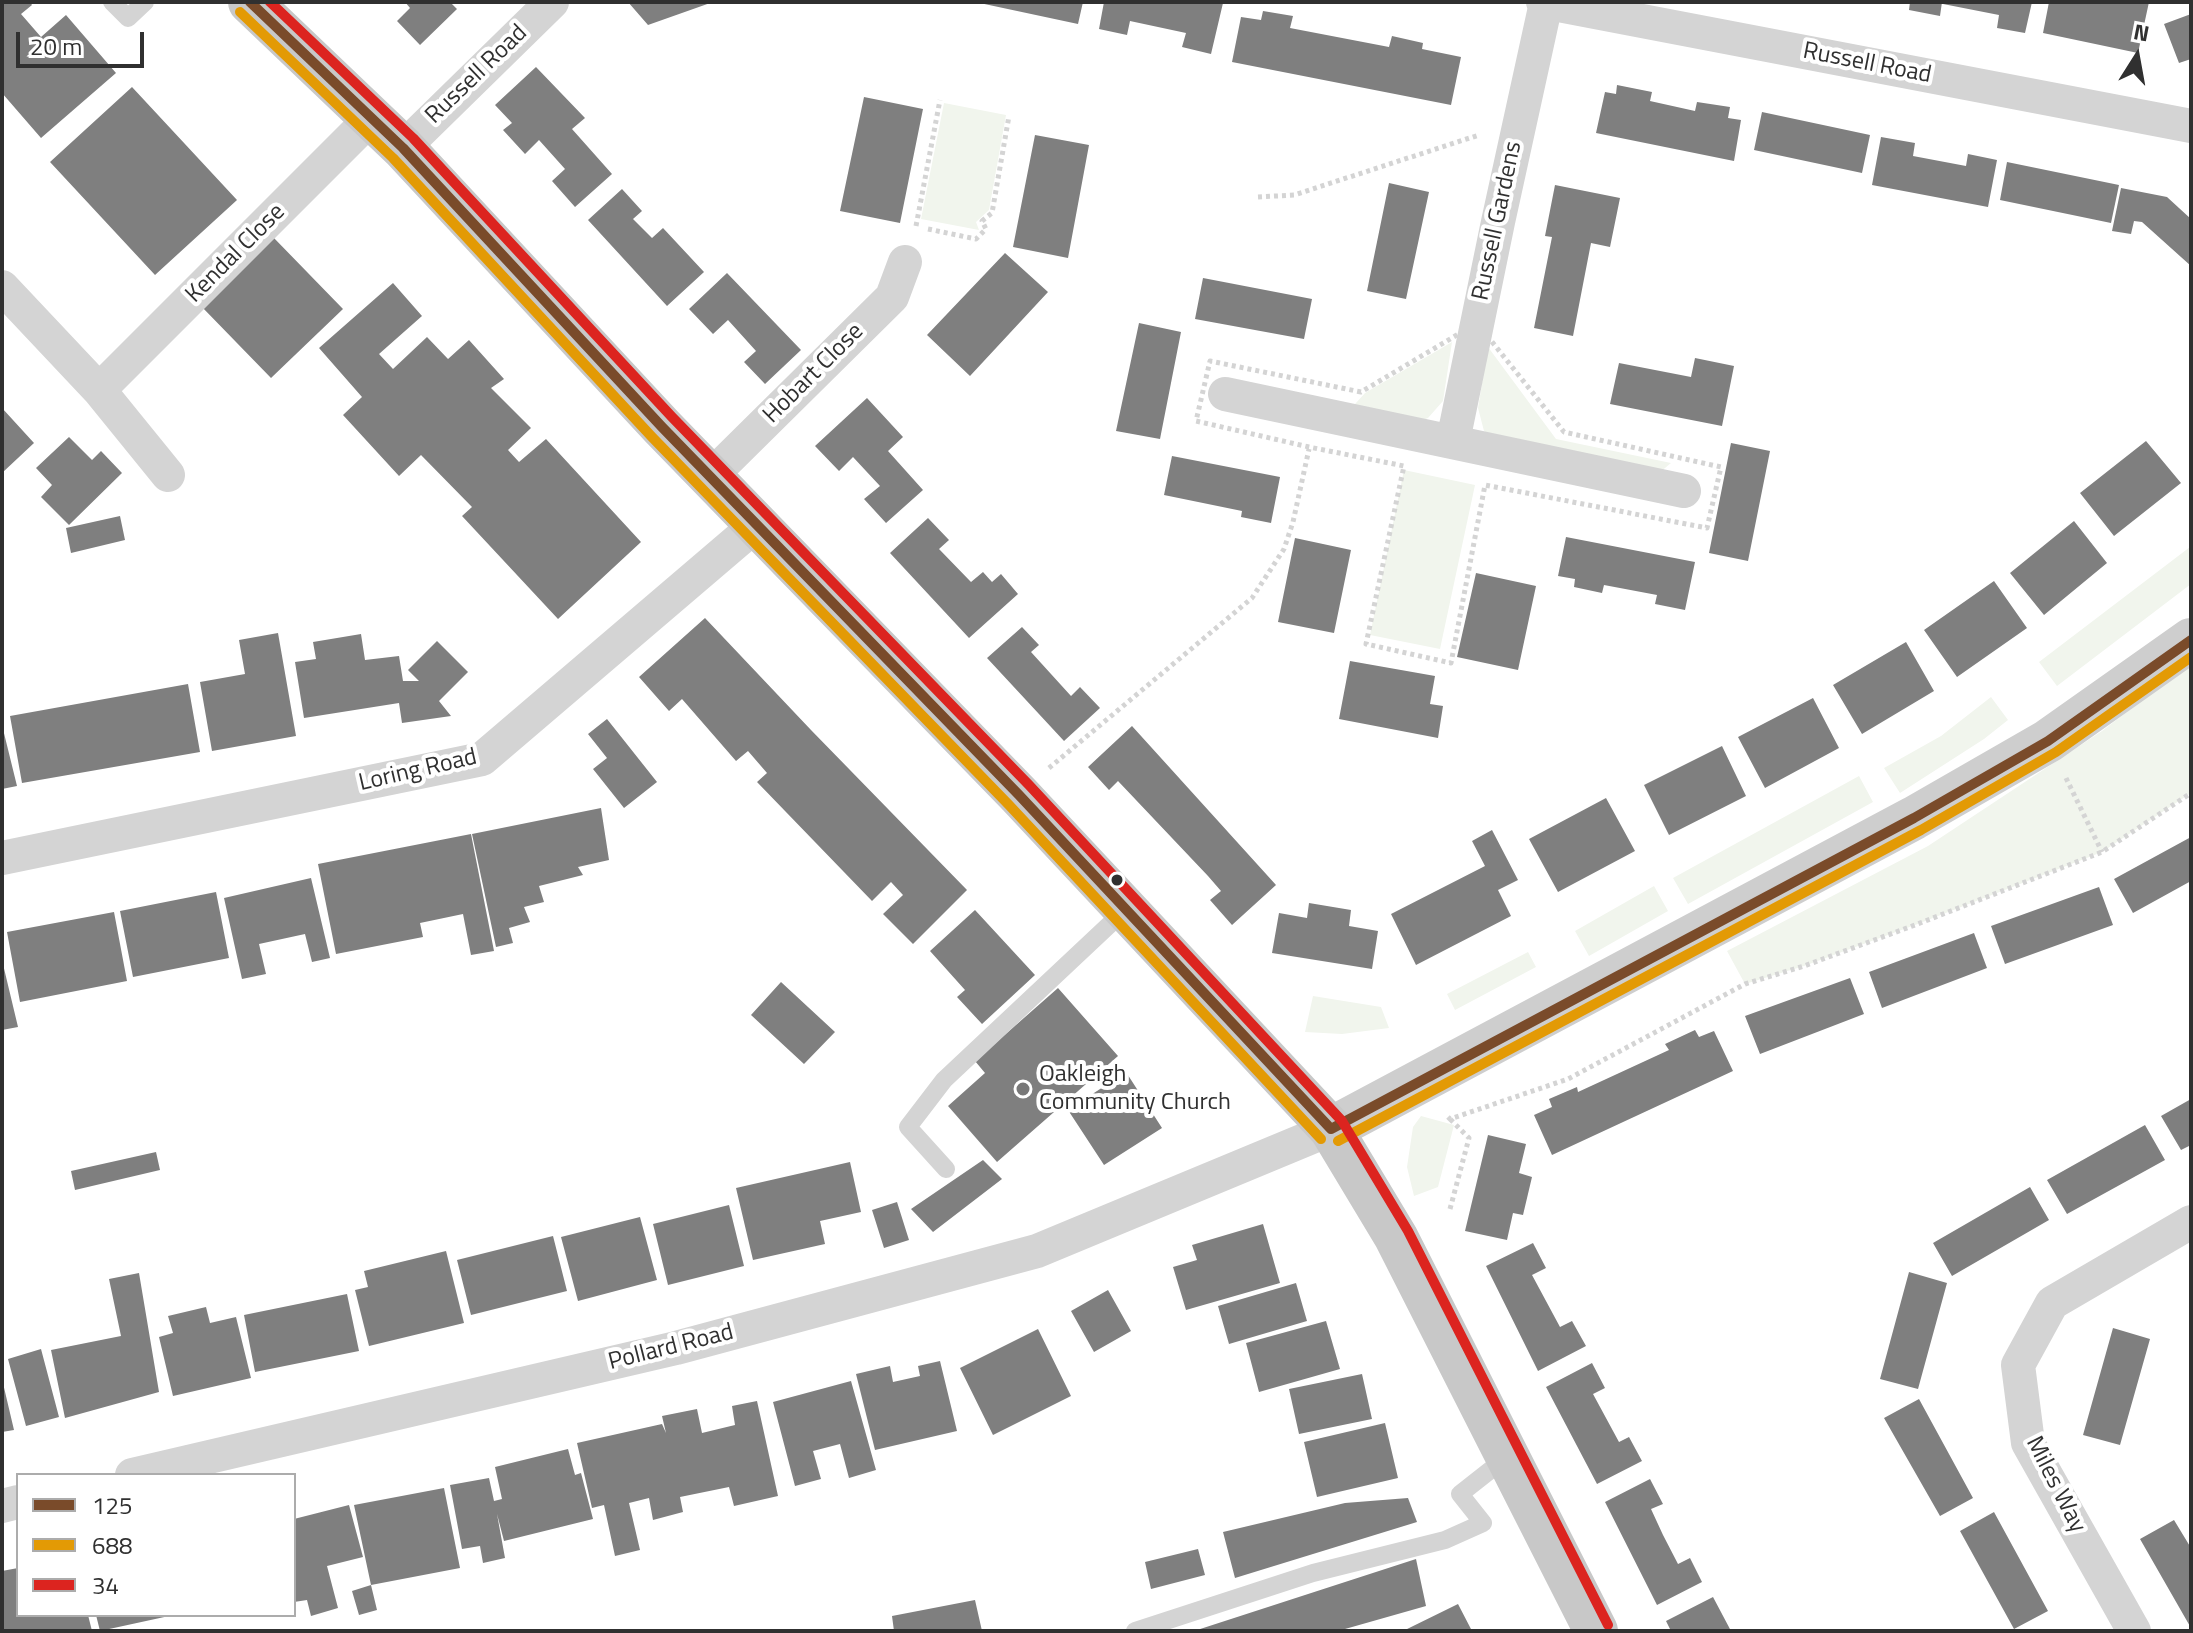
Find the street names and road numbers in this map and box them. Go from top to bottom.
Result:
street label: Russell Road [420,19,534,131]
street label: Russell Road [1800,37,1934,91]
street label: Russell Gardens [1467,139,1529,303]
street label: Kendal Close [180,198,292,310]
street label: Hobart Close [758,318,870,430]
street label: Loring Road [356,743,480,799]
street label: Pollard Road [605,1319,737,1377]
street label: Miles Way [2019,1432,2091,1538]

